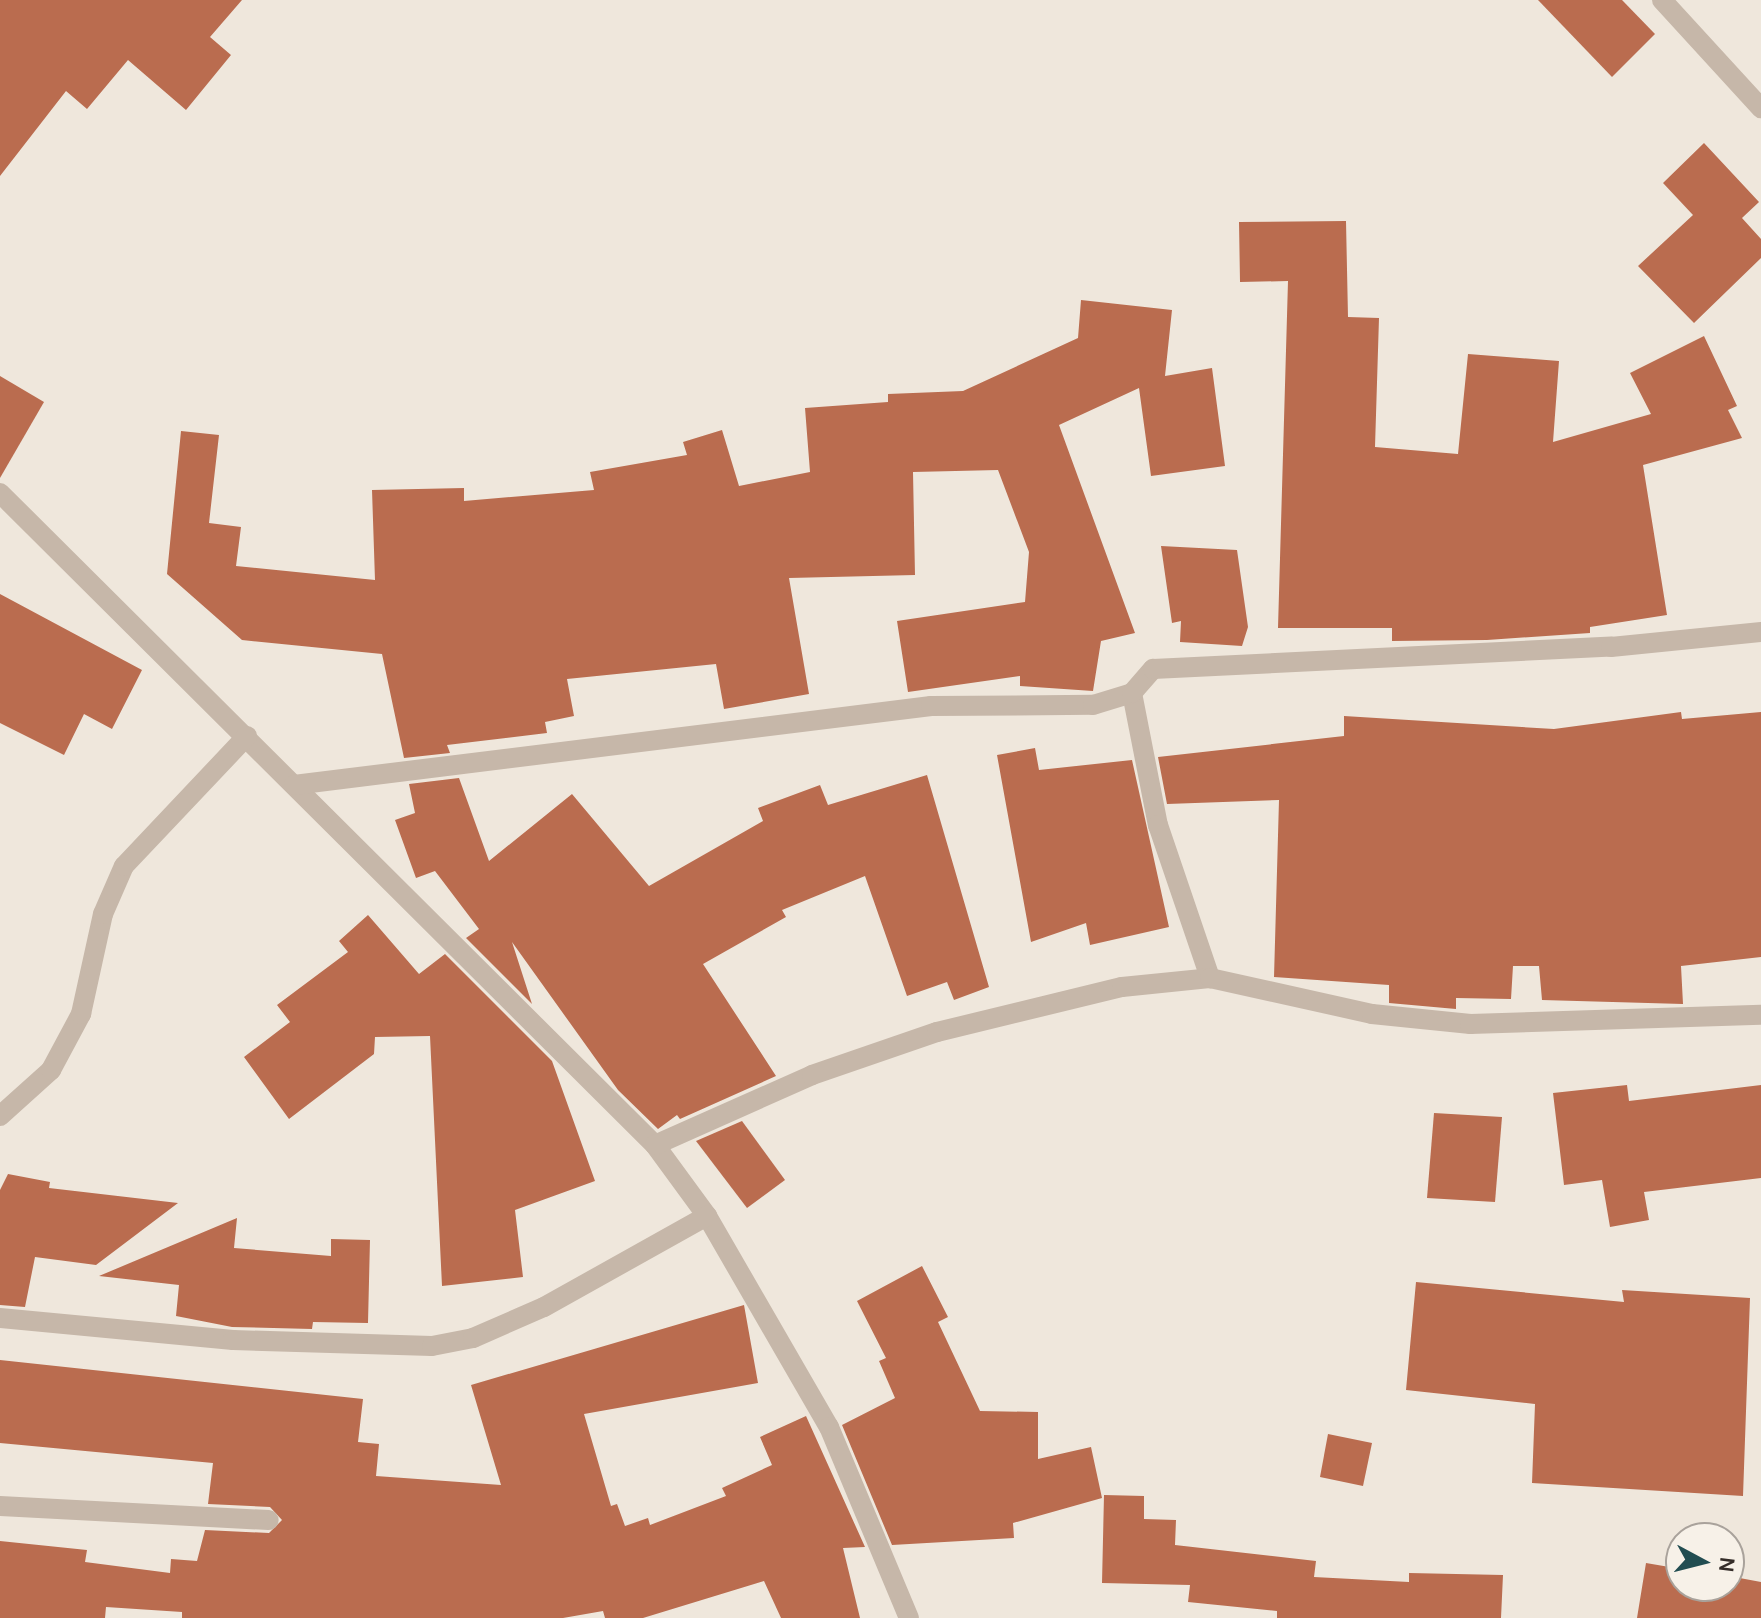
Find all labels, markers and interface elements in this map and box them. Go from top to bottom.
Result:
north arrow [1665,1522,1745,1602]
text: N [1713,1555,1741,1574]

